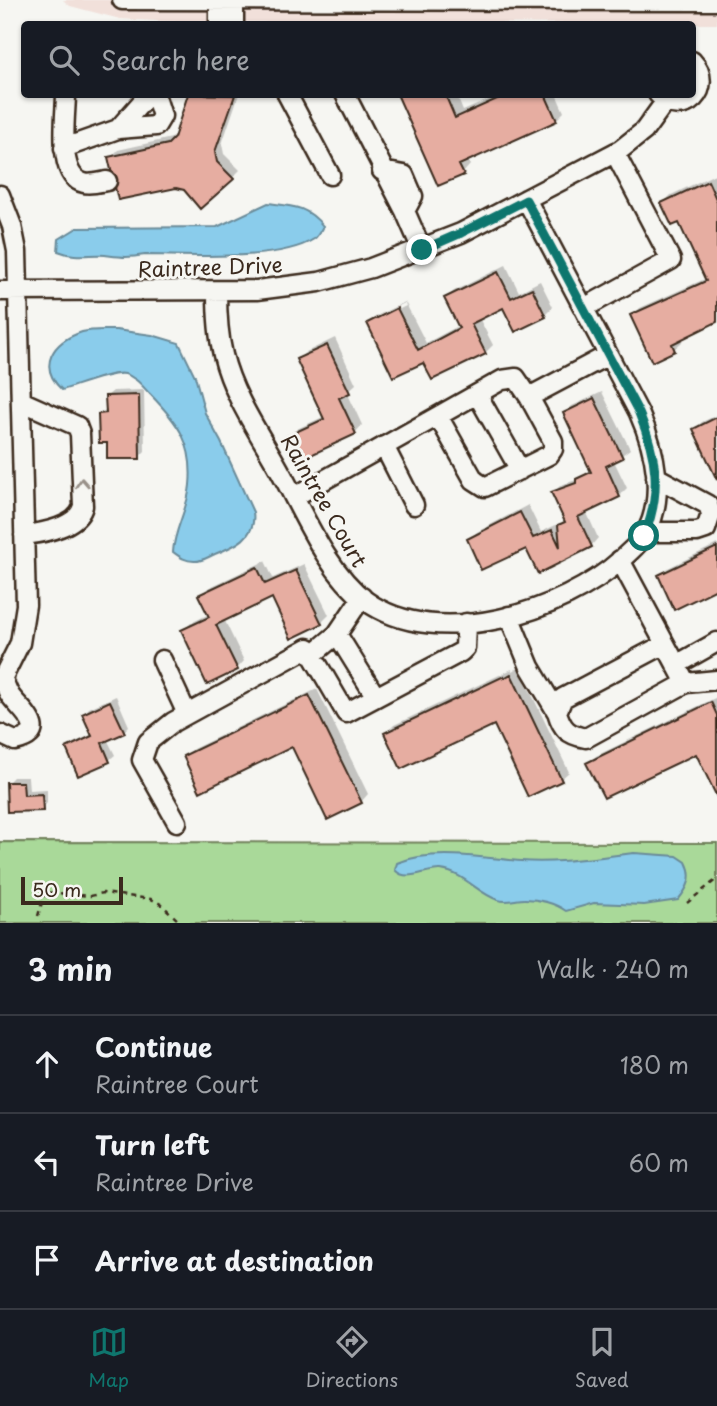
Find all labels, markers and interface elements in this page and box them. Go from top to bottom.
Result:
search box [21,21,696,98]
text: Search here [101,40,250,79]
icon: search [45,41,83,79]
route end [406,234,437,265]
street label: Raintree Drive [137,247,283,285]
street label: Raintree Court [274,427,376,573]
one-way arrow [75,477,90,488]
route start [628,520,659,551]
scale bar [21,874,122,906]
text: 50 m [32,875,81,903]
text: 3 min [28,946,113,991]
text: Walk · 240 m [537,951,689,986]
text: Continue [95,1027,212,1066]
icon: ahead [28,1045,66,1083]
text: 180 m [620,1047,689,1082]
text: Raintree Court [95,1066,259,1101]
text: Turn left [95,1125,210,1164]
icon: left [28,1143,66,1181]
text: 60 m [629,1145,689,1180]
text: Raintree Drive [95,1164,254,1199]
icon: arrive [28,1241,66,1279]
text: Arrive at destination [95,1241,374,1280]
tab: Map [88,1323,129,1393]
tab: Directions [306,1323,398,1393]
tab: Saved [575,1323,629,1393]

